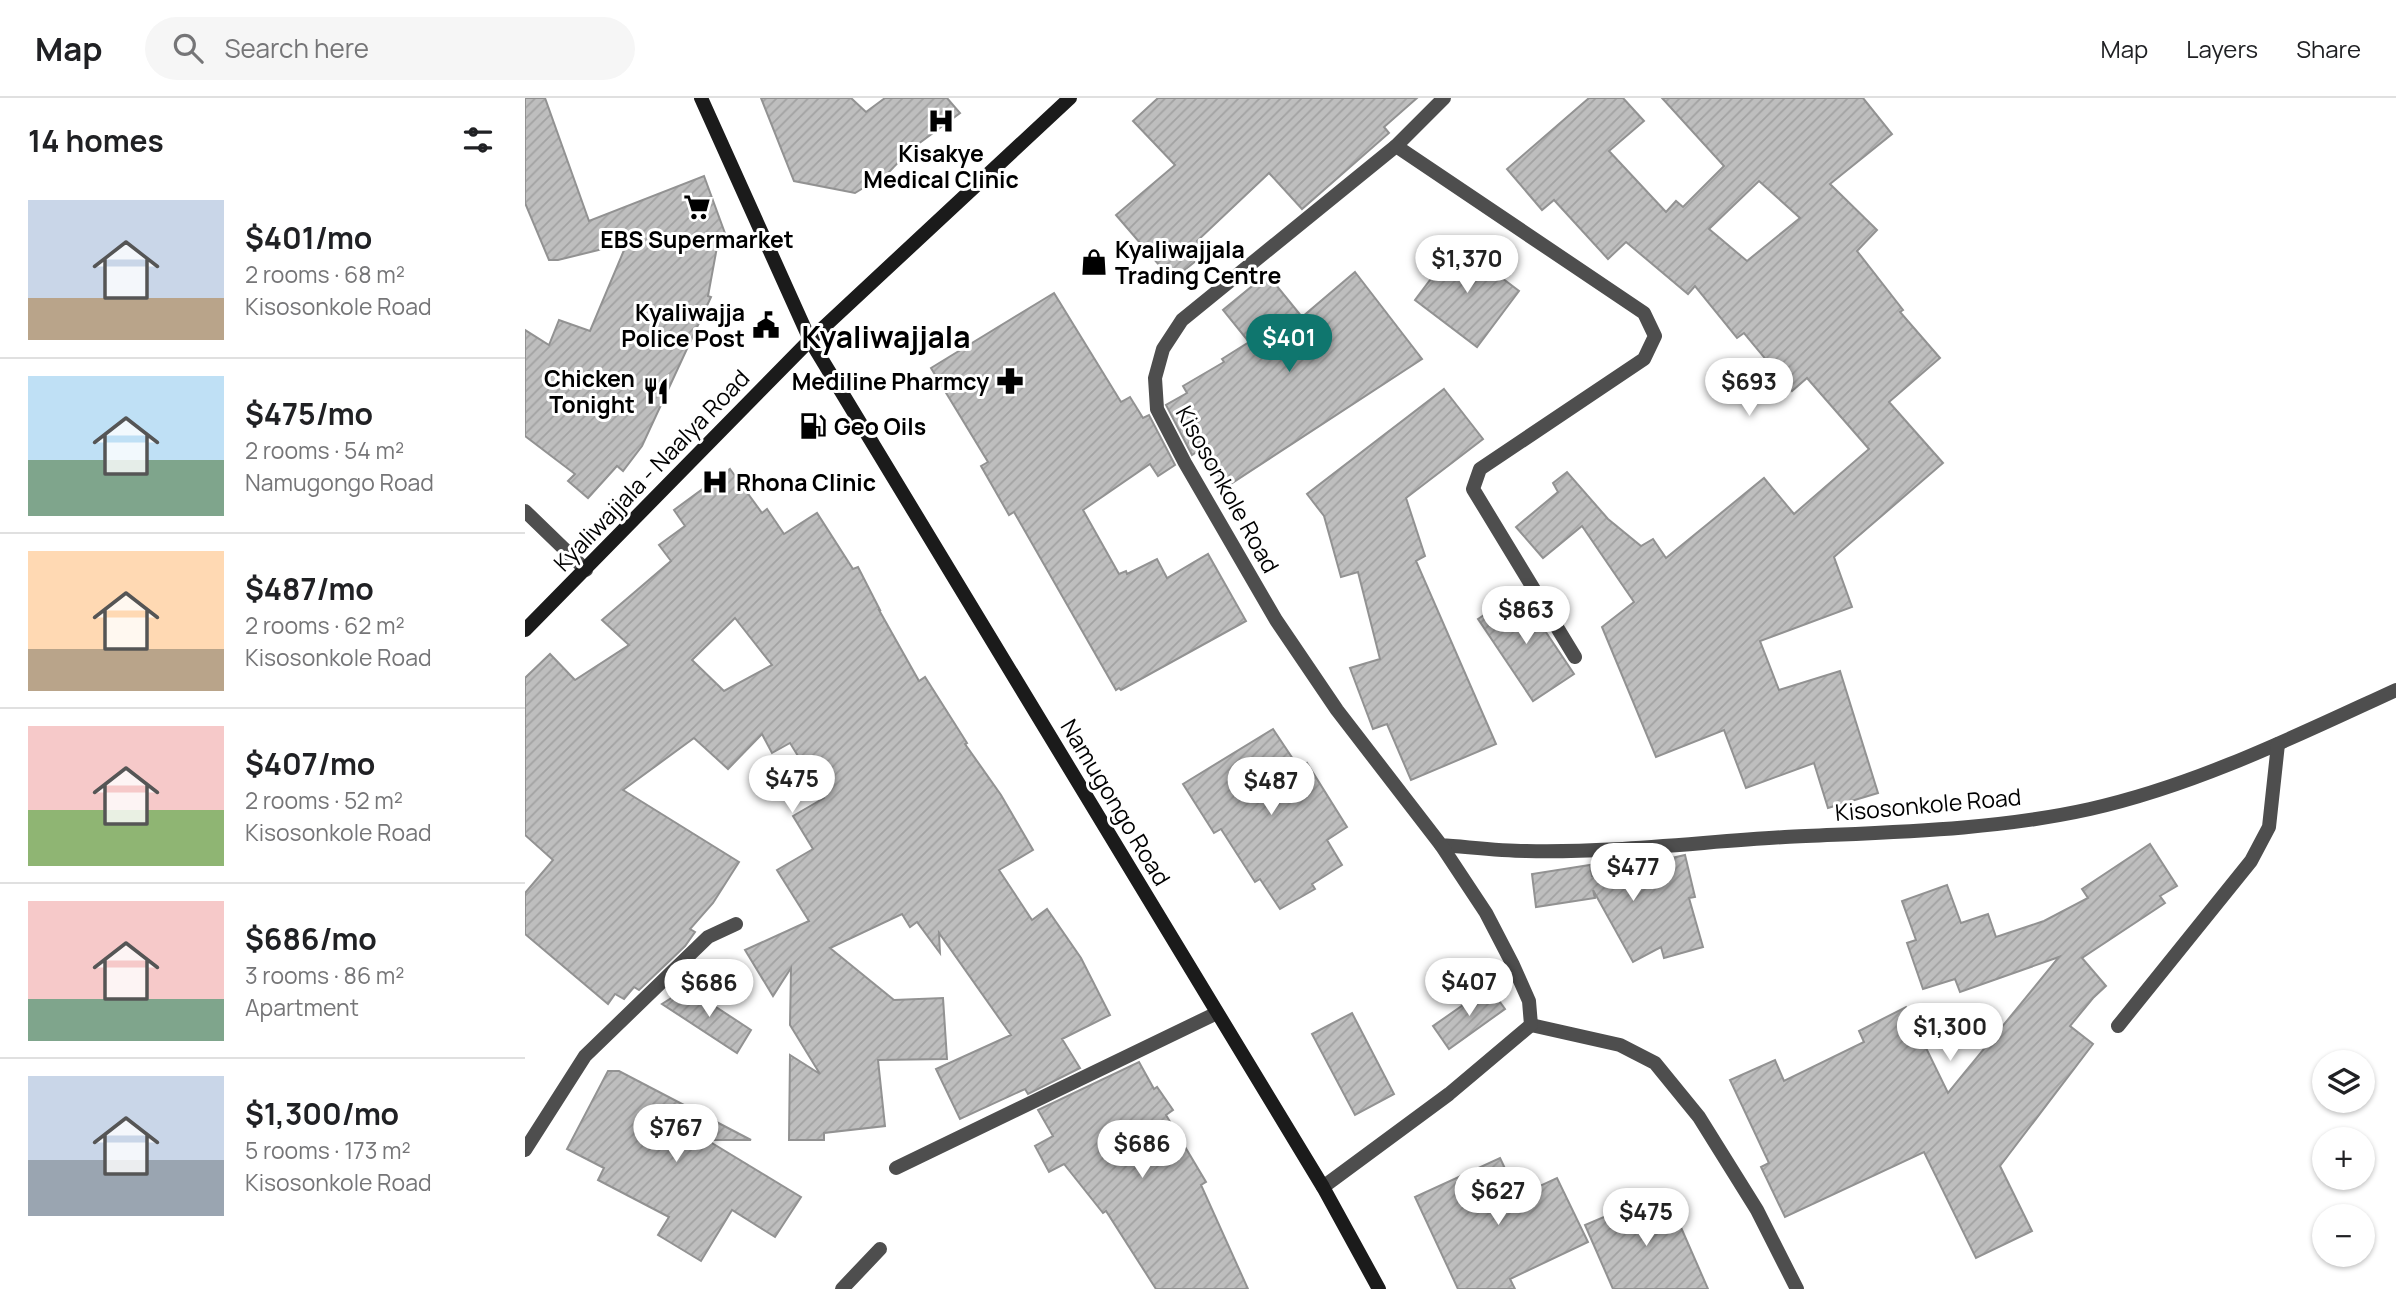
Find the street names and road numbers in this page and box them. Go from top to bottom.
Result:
street label: Kyaliwajjala - Naalya Road [546,362,756,578]
street label: Kisosonkole Road [1169,400,1287,578]
street label: Namugongo Road [1054,713,1178,891]
street label: Kisosonkole Road [1834,780,2022,828]

